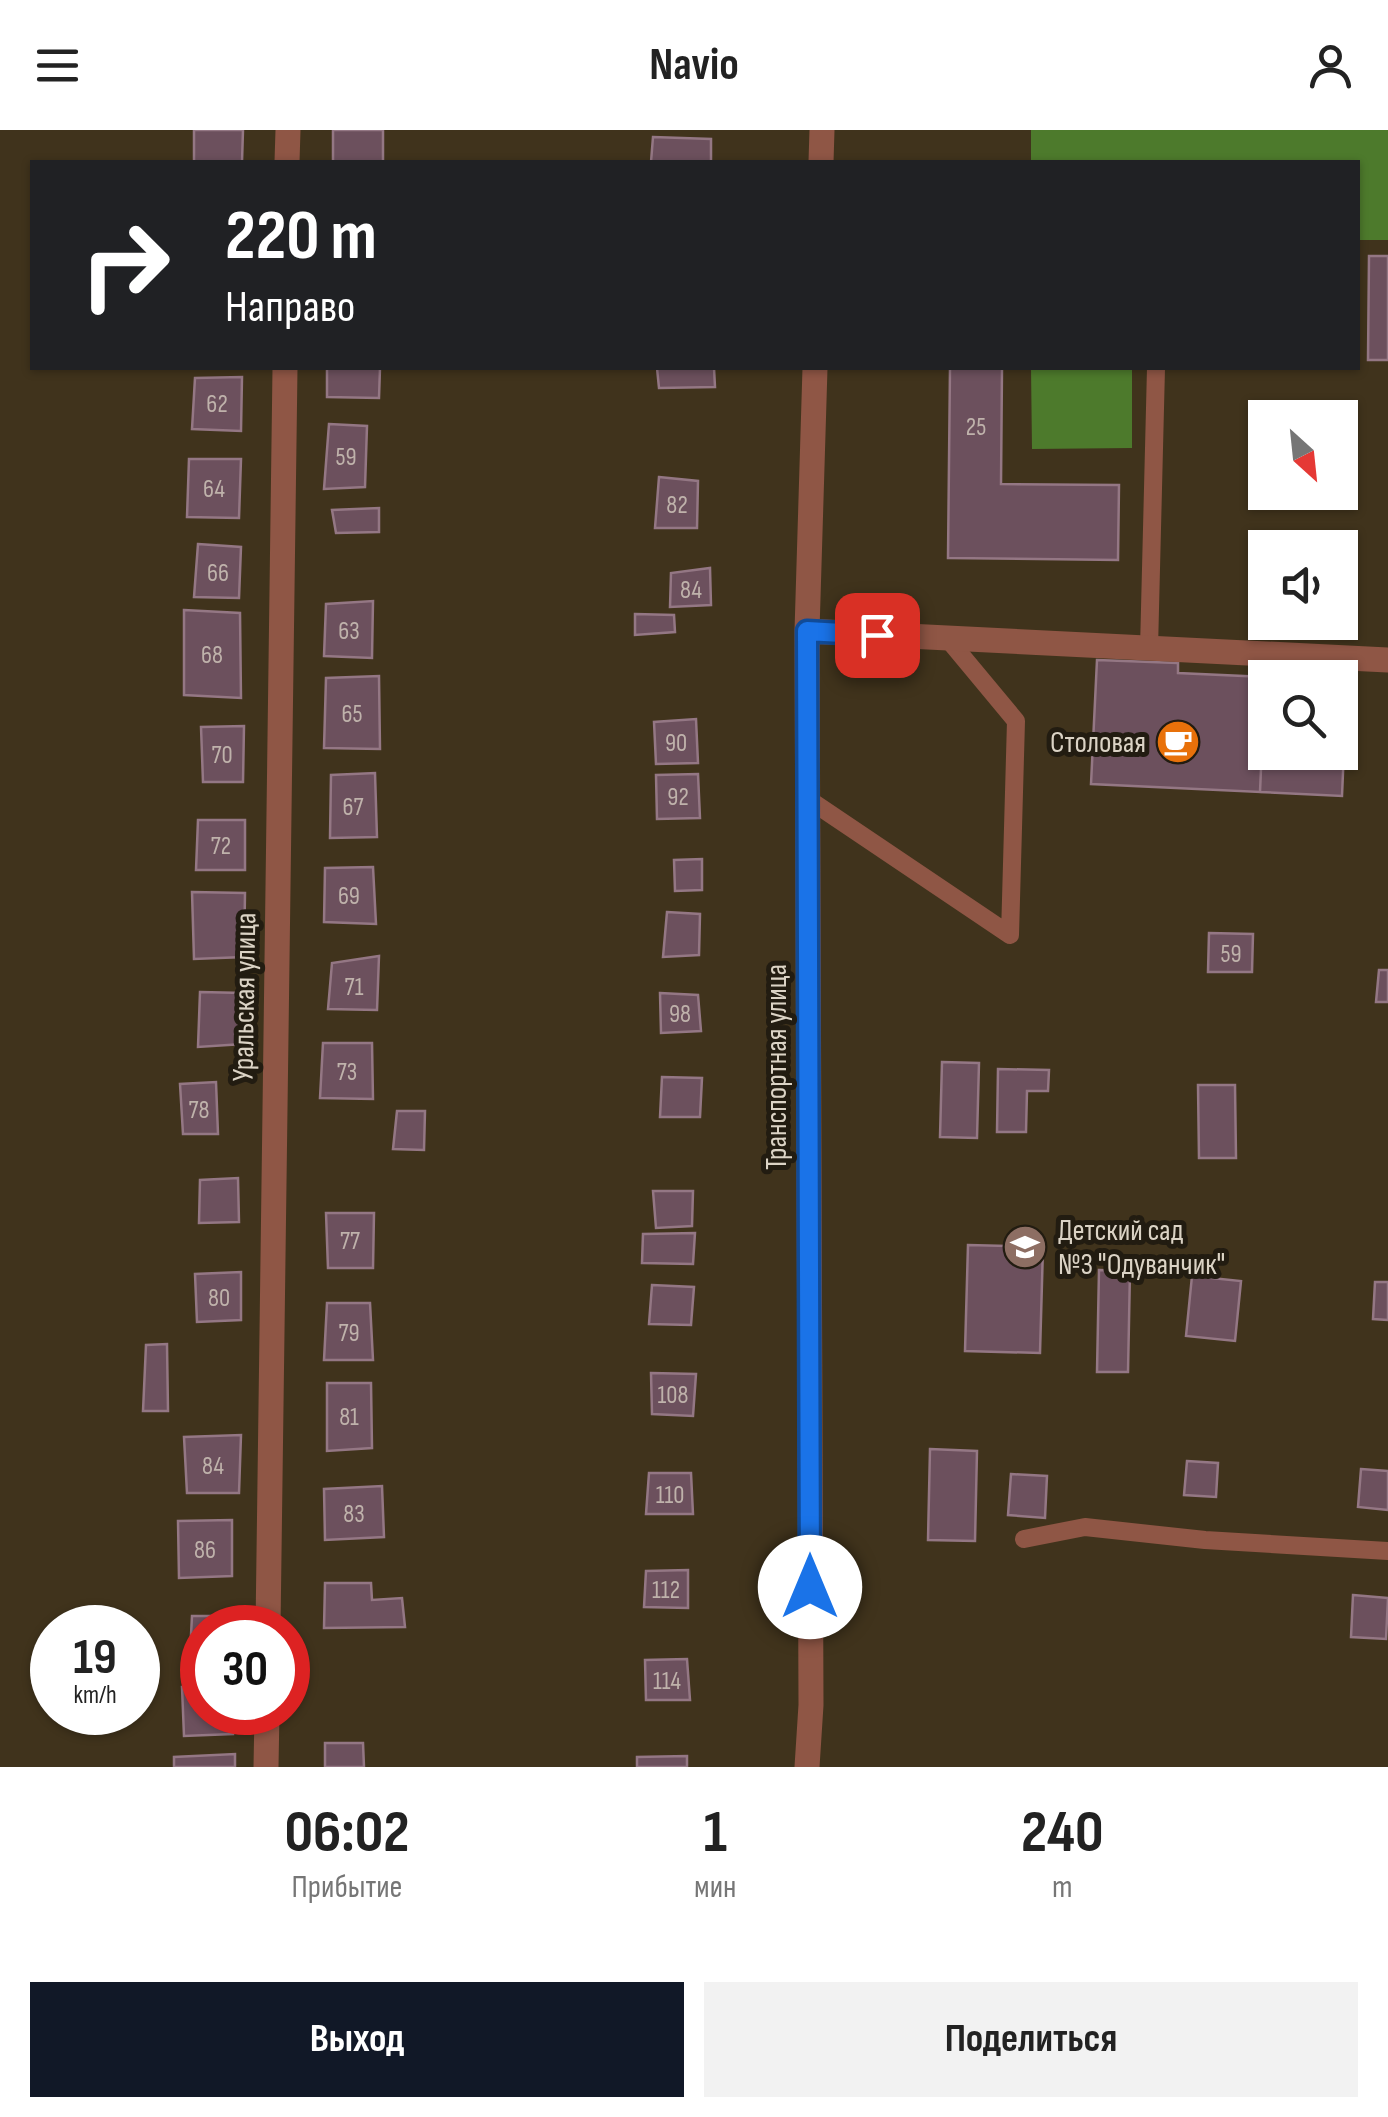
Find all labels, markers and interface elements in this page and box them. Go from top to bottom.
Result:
icon: menu [30,38,85,93]
text: Navio [649,38,739,93]
icon: person [1303,38,1358,93]
text: 220 m [225,195,377,279]
icon: right [60,200,190,330]
text: Направо [225,280,355,335]
house number: 62 [206,389,228,420]
north arrow [1248,400,1358,510]
map controls [1248,400,1358,770]
house number: 25 [966,412,986,443]
house number: 59 [335,442,357,473]
house number: 64 [203,474,225,505]
house number: 82 [666,490,688,521]
button: sound [1248,530,1358,640]
house number: 66 [207,558,229,589]
house number: 84 [680,575,702,606]
pin [835,593,920,678]
icon: arrive [850,608,905,663]
house number: 63 [338,616,360,647]
house number: 68 [201,640,223,671]
button: search [1248,660,1358,770]
house number: 65 [342,699,362,730]
cafe icon: Столовая [1155,719,1201,765]
place label: Столовая [1050,725,1146,761]
house number: 90 [665,728,687,759]
house number: 70 [211,740,233,771]
house number: 92 [667,782,689,813]
house number: 67 [343,792,363,823]
house number: 72 [211,831,231,862]
house number: 69 [338,881,360,912]
street label: Уральская улица [226,912,264,1082]
house number: 59 [1220,939,1242,970]
street label: Транспортная улица [759,964,795,1170]
house number: 71 [345,972,364,1003]
house number: 98 [669,999,691,1030]
house number: 73 [337,1057,357,1088]
house number: 78 [189,1095,209,1126]
place label: Детский сад №3 "Одуванчик" [1058,1213,1225,1283]
school or university icon: Детский сад №3 "Одуванчик" [1002,1224,1048,1270]
house number: 77 [340,1226,360,1257]
house number: 80 [208,1283,230,1314]
house number: 79 [338,1318,360,1349]
house number: 108 [658,1380,688,1411]
house number: 81 [339,1402,359,1433]
house number: 84 [202,1451,224,1482]
house number: 110 [656,1480,684,1511]
house number: 83 [343,1499,365,1530]
house number: 86 [194,1535,216,1566]
position arrow [758,1535,862,1639]
house number: 112 [652,1575,680,1606]
speed limit sign: 30 [180,1605,310,1735]
text: 19 [73,1628,117,1688]
house number: 114 [653,1666,681,1697]
text: km/h [73,1680,117,1711]
text: 06:02 [284,1797,410,1869]
text: 1 [704,1797,727,1869]
text: 240 [1021,1797,1103,1869]
text: Прибытие [292,1868,402,1907]
text: мин [694,1868,736,1907]
text: m [1052,1868,1072,1907]
button: Выход [30,1982,684,2097]
button: Поделиться [704,1982,1358,2097]

